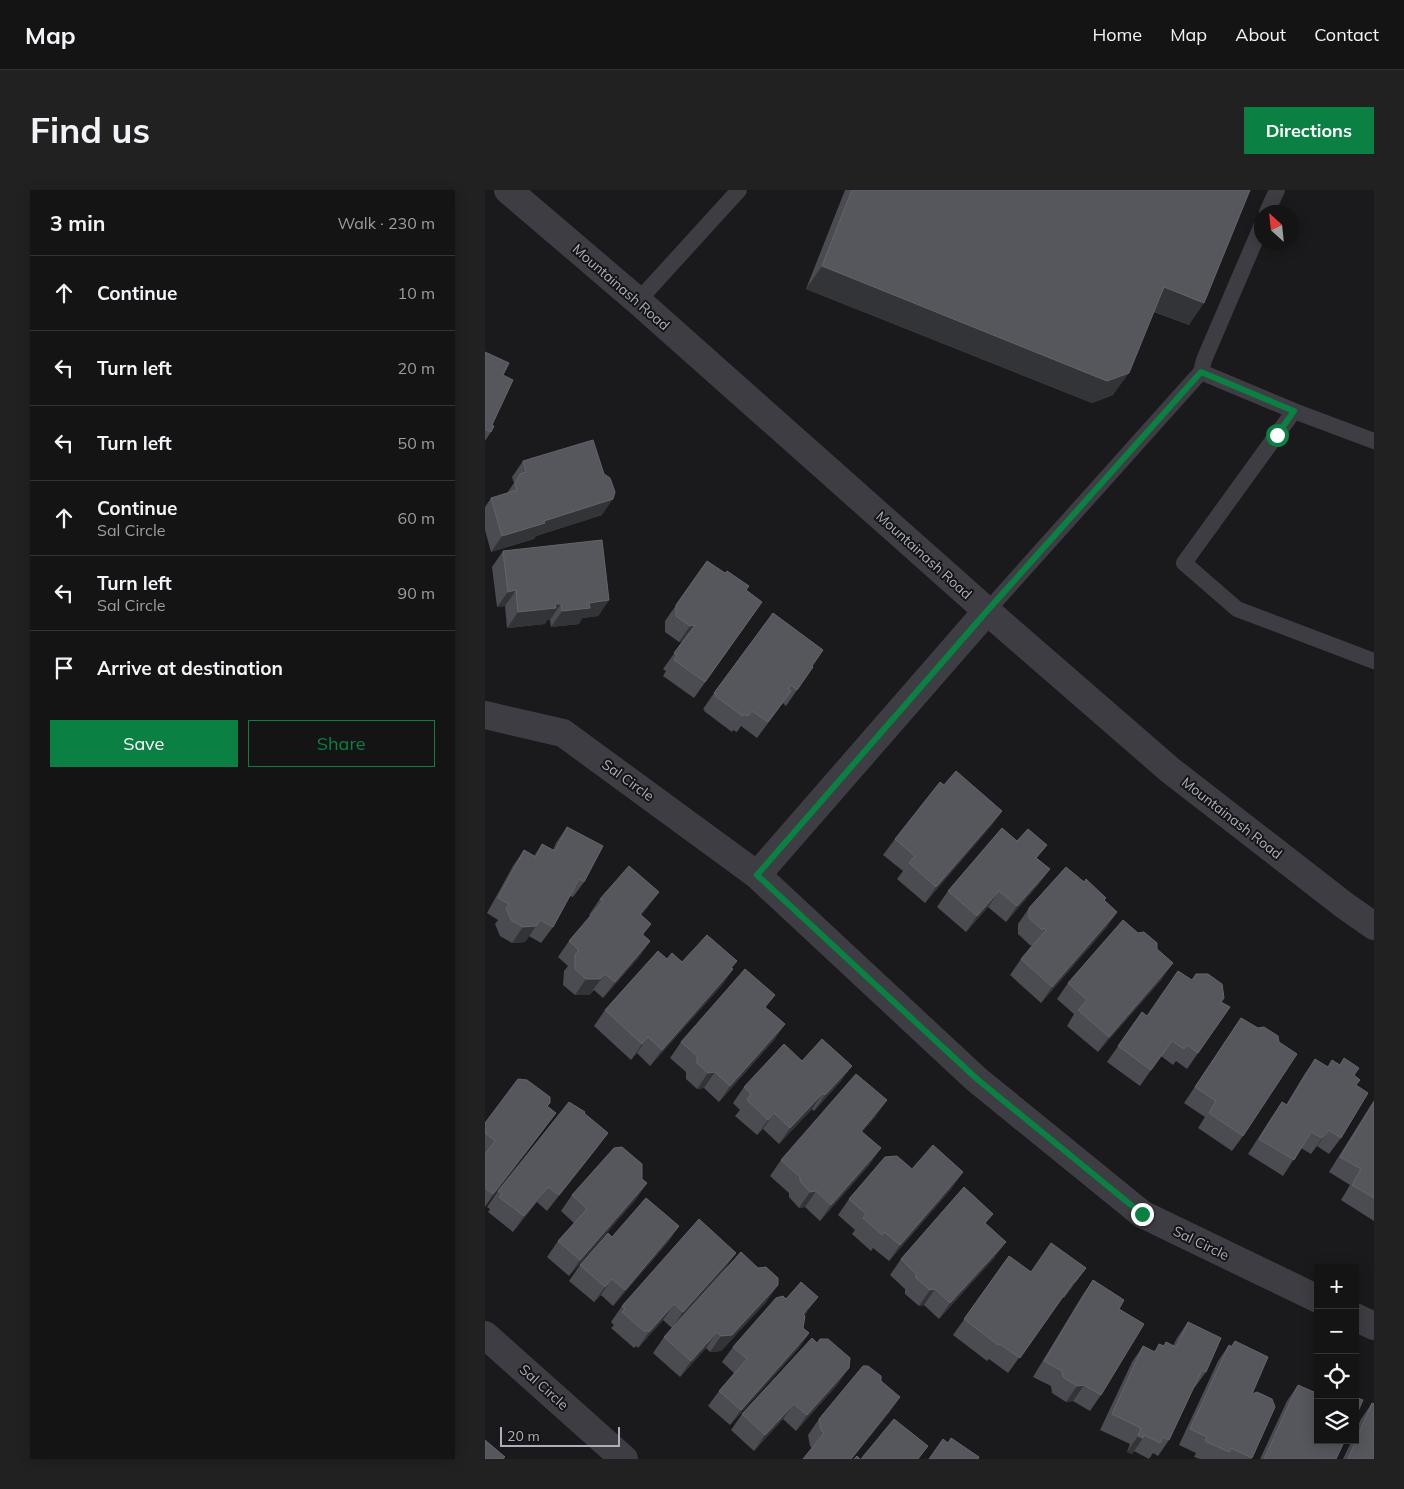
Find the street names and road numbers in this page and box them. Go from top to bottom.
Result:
street label: Mountainash Road [569,240,673,334]
street label: Mountainash Road [872,507,976,603]
street label: Sal Circle [598,755,658,805]
street label: Mountainash Road [1178,773,1286,863]
street label: Sal Circle [1170,1222,1232,1264]
street label: Sal Circle [516,1360,572,1414]

